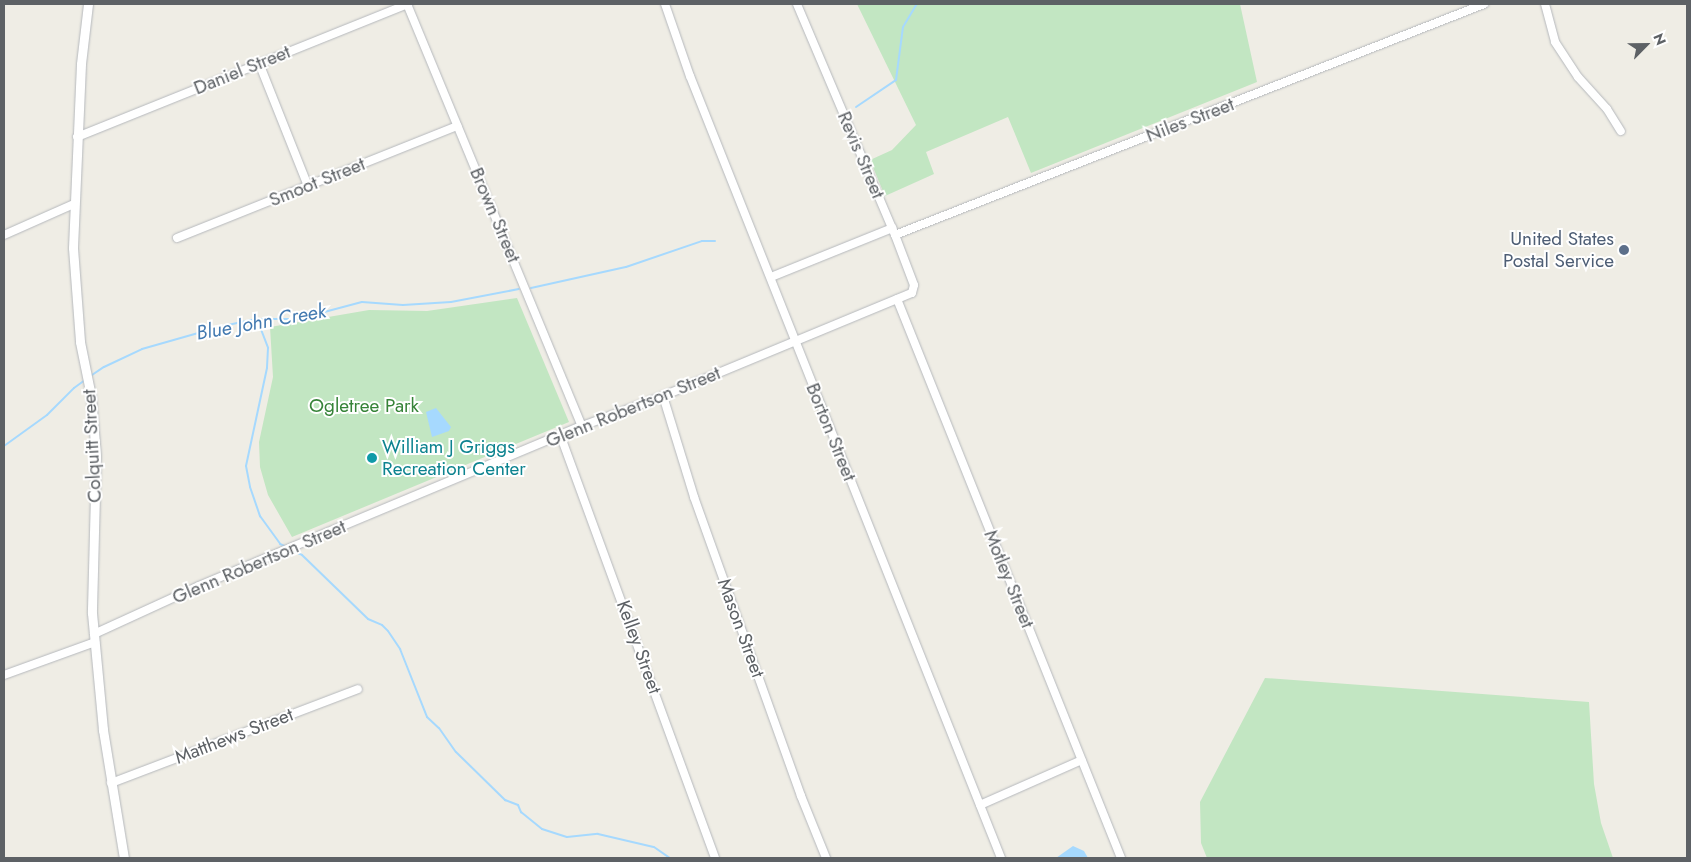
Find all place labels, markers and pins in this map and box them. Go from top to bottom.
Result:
place label: United States Postal Service [1503,228,1614,272]
marker: United States Postal Service [1618,244,1630,256]
place label: William J Griggs Recreation Center [382,436,526,480]
marker: William J Griggs Recreation Center [366,452,378,464]

